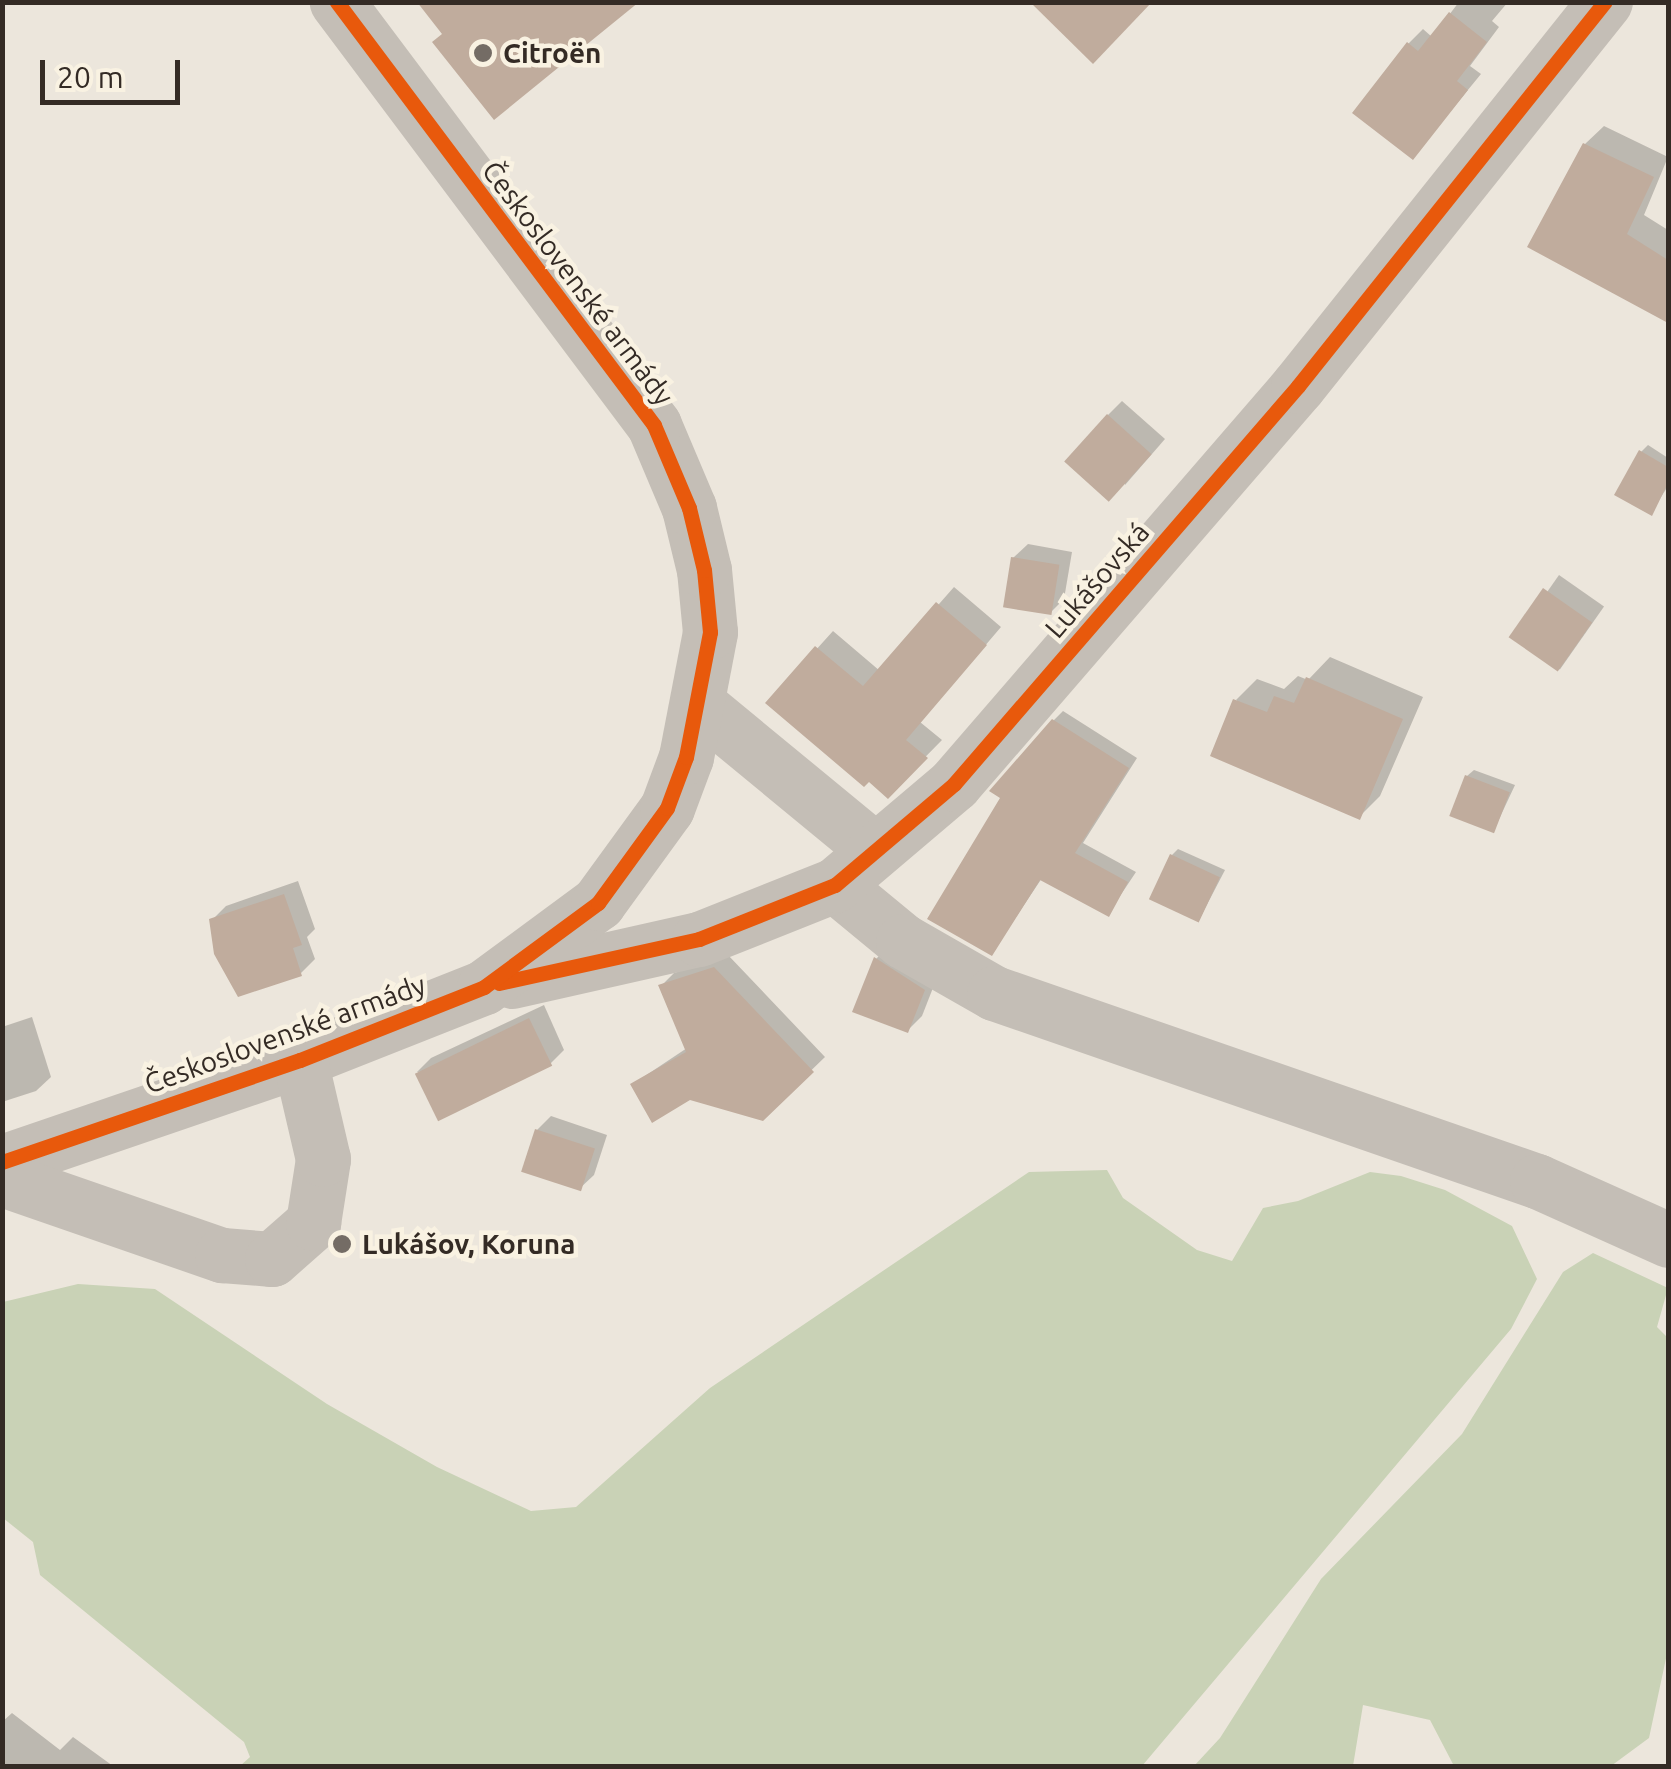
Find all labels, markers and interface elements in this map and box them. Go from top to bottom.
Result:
place label: Citroën [503,36,601,70]
scale bar [45,40,185,102]
marker: Citroën [472,42,494,64]
text: 20 m [57,60,124,94]
street label: Československé armády [475,154,681,412]
street label: Lukášovská [1038,516,1156,644]
street label: Československé armády [140,967,430,1101]
place label: Lukášov, Koruna [362,1227,575,1261]
marker: Lukášov, Koruna [331,1233,353,1255]

